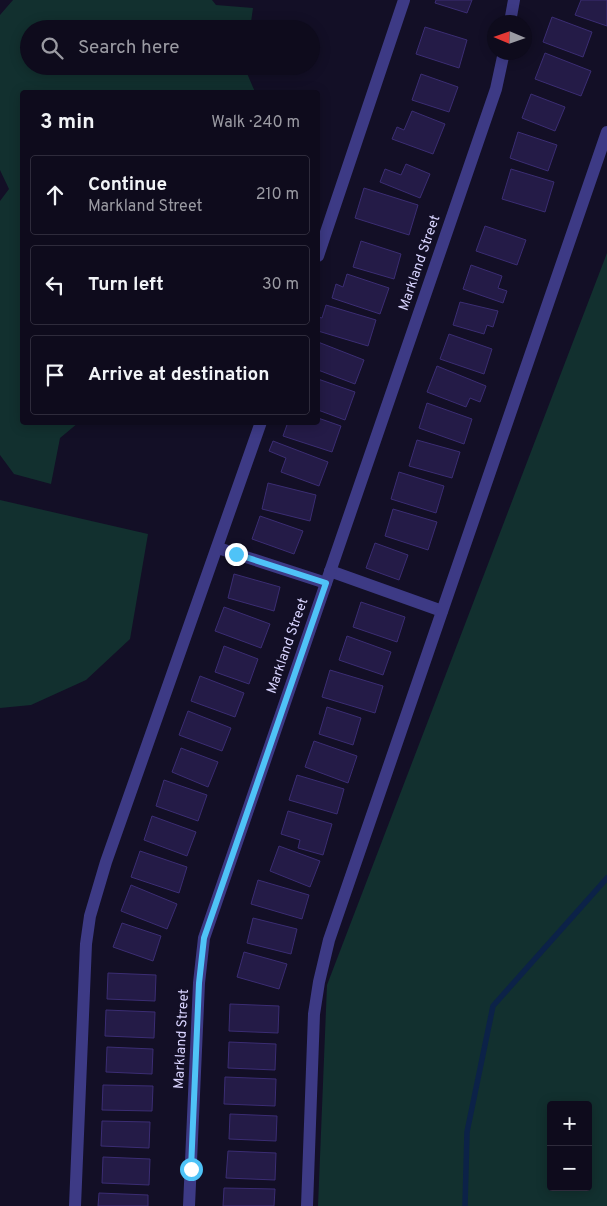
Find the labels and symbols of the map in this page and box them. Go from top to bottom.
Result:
north arrow [487,15,532,60]
street label: Markland Street [396,213,444,313]
route end [225,543,248,566]
street label: Markland Street [264,596,312,696]
street label: Markland Street [171,989,193,1089]
route start [180,1158,203,1181]

